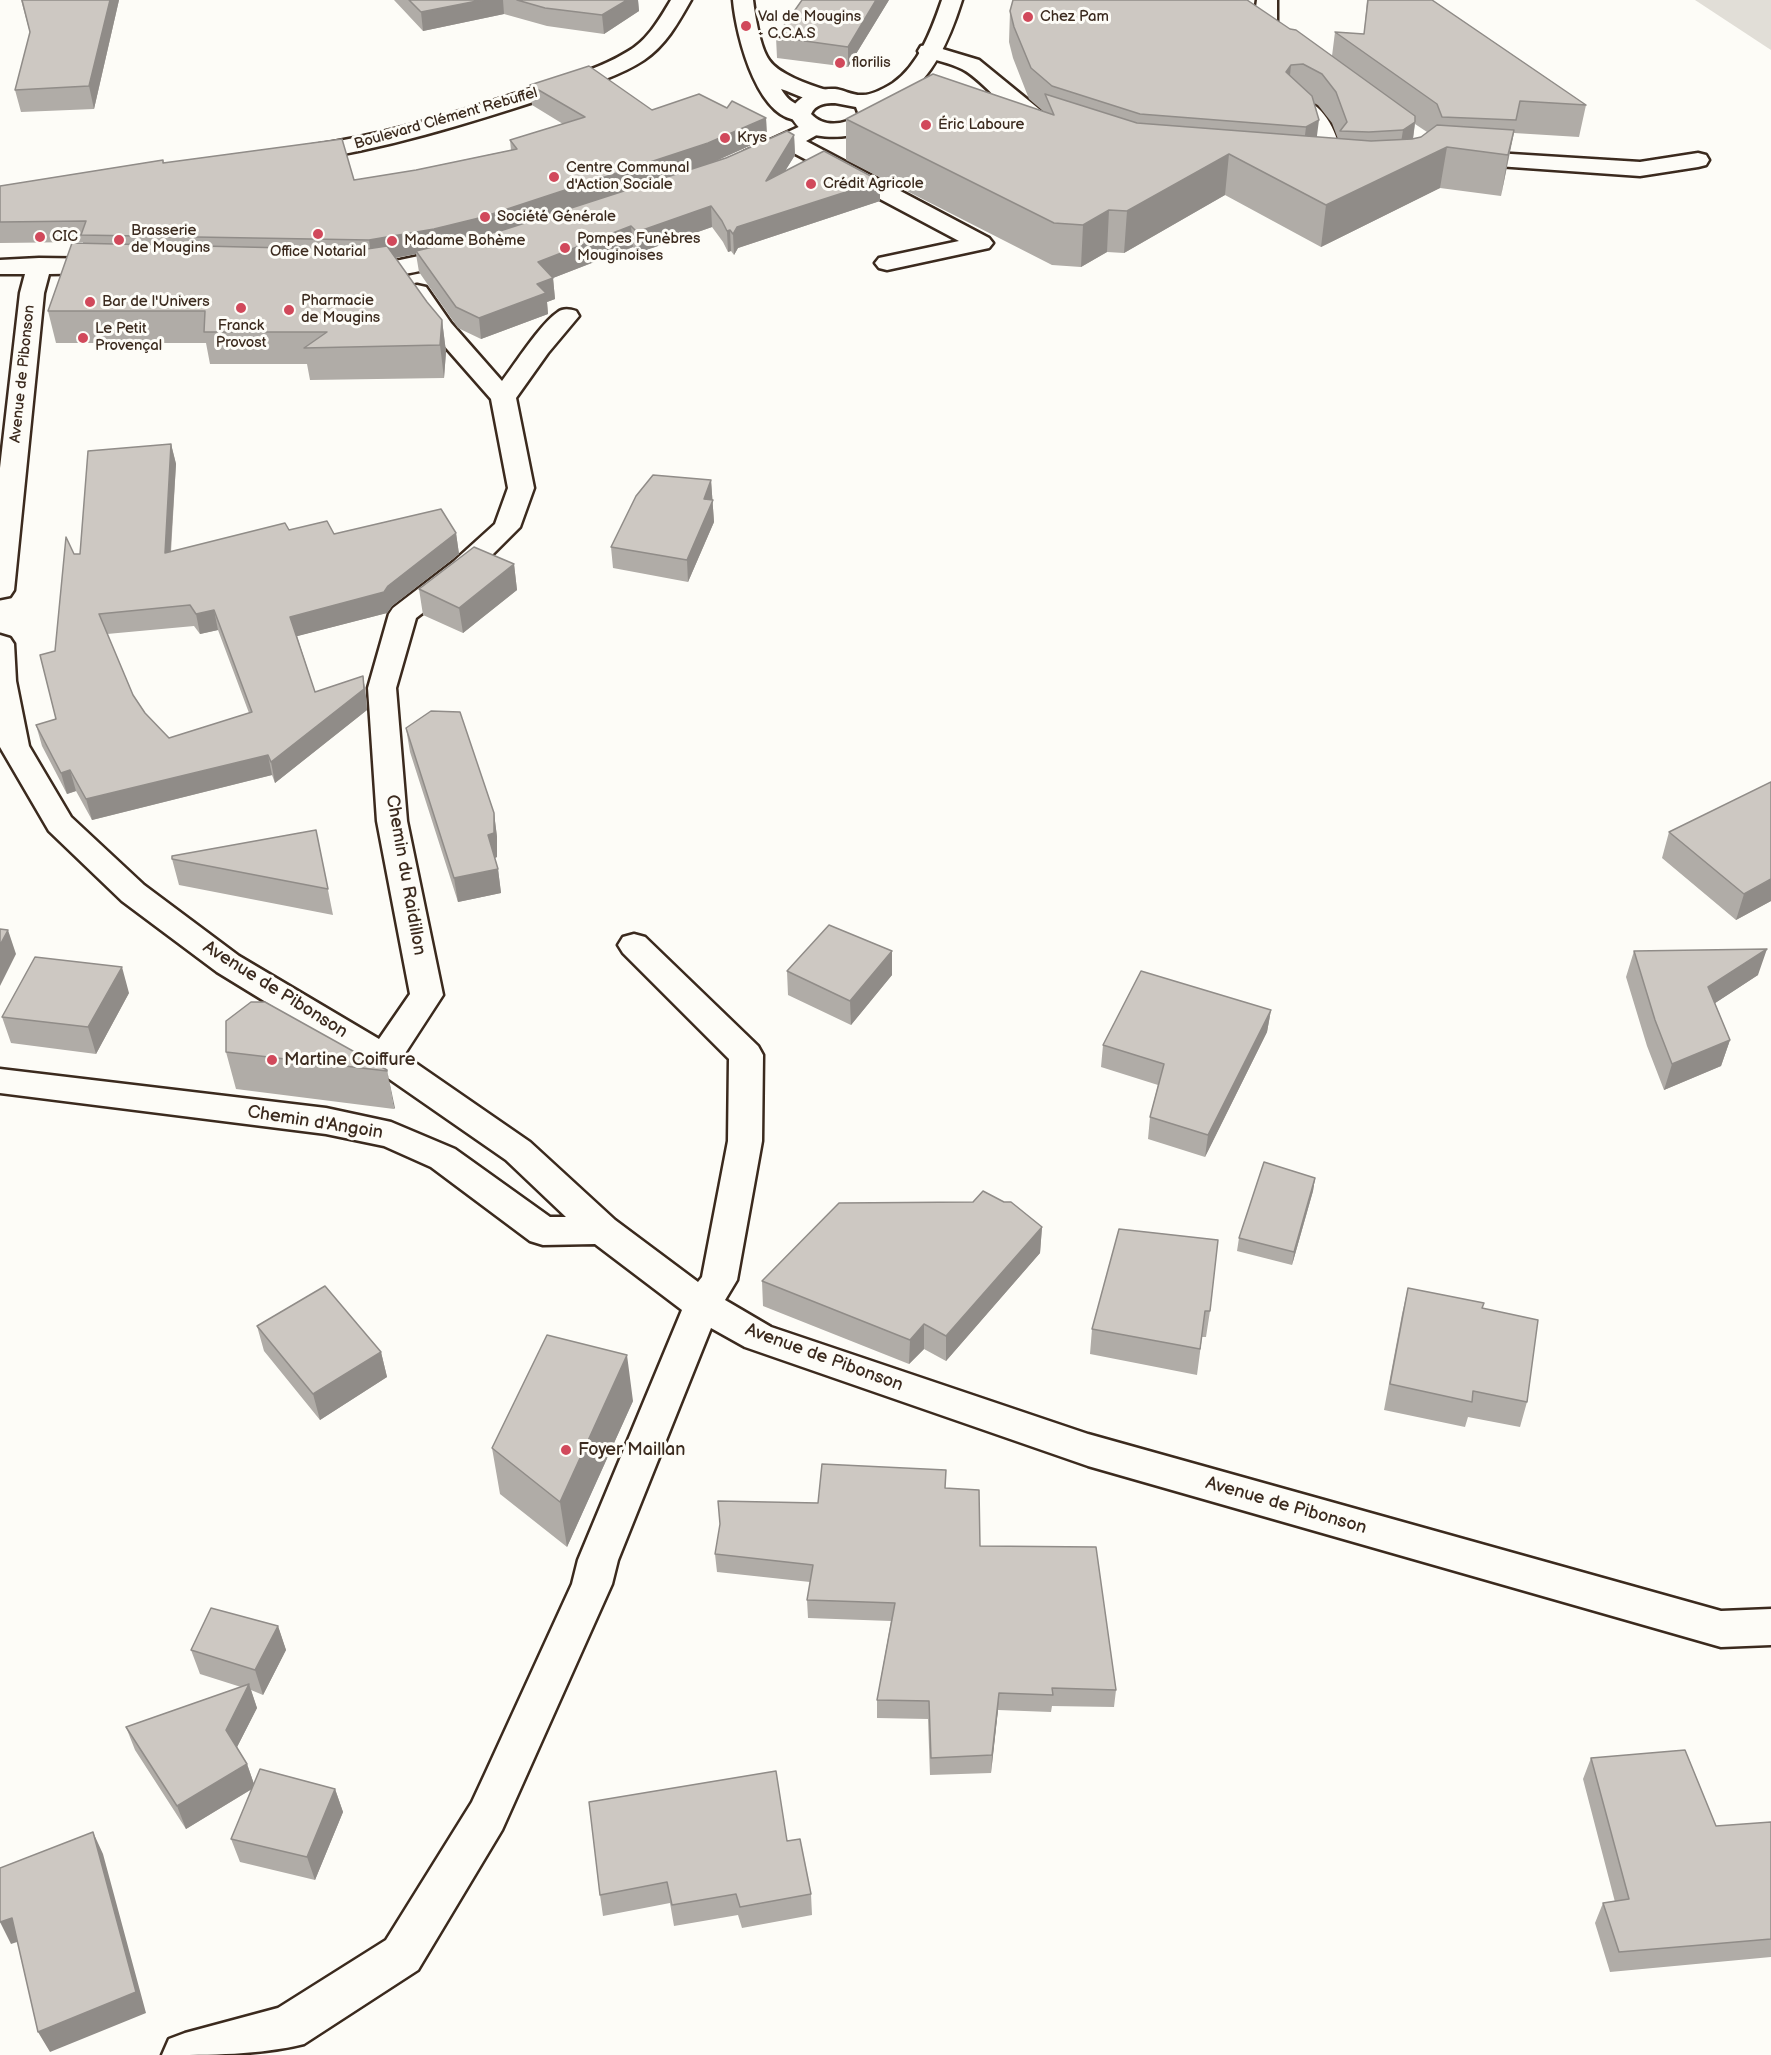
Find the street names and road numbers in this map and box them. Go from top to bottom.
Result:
street label: Boulevard Clément Rebuffel [352,84,540,154]
street label: Avenue de Pibonson [7,304,39,444]
street label: Chemin du Raidillon [380,793,430,957]
street label: Avenue de Pibonson [199,937,351,1043]
street label: Chemin d'Angoin [246,1102,384,1144]
street label: Avenue de Pibonson [742,1319,906,1397]
street label: Avenue de Pibonson [1203,1473,1369,1539]

